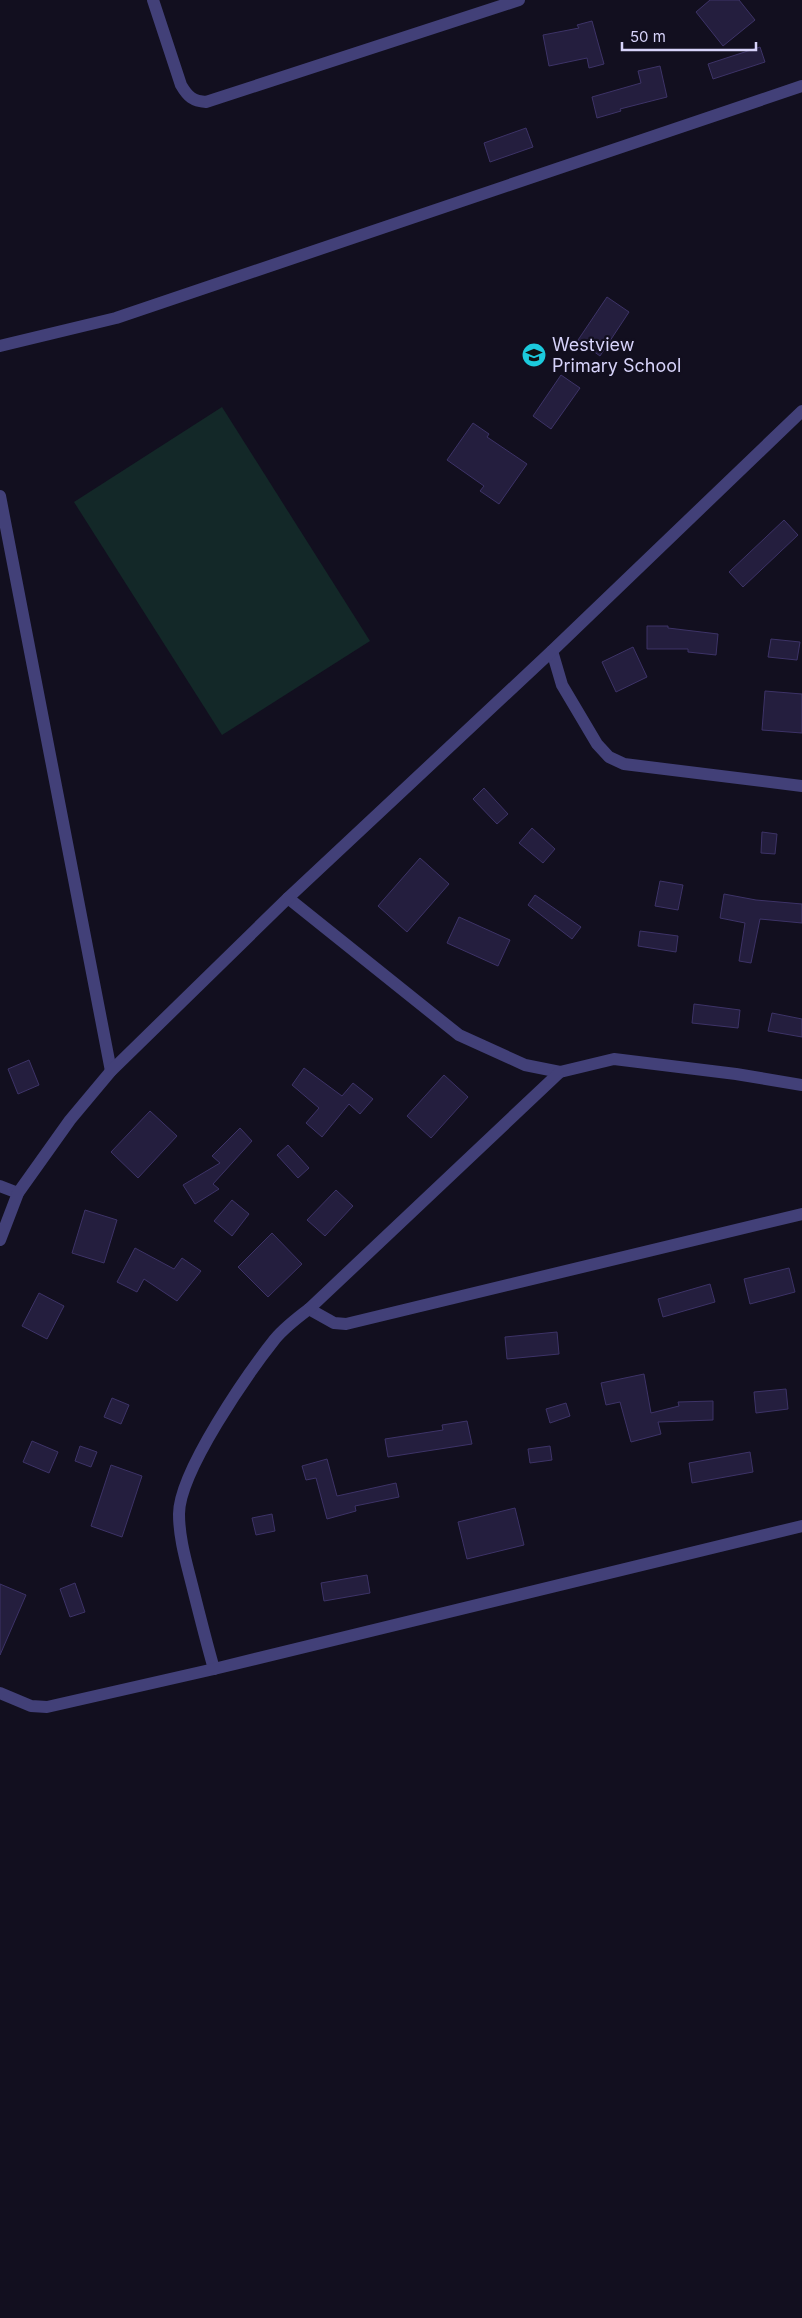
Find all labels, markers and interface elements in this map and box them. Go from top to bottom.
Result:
scale bar [622,20,756,52]
text: 50 m [630,27,666,46]
place label: Westview Primary School [552,334,681,376]
school or university icon: Westview Primary School [521,342,547,368]

